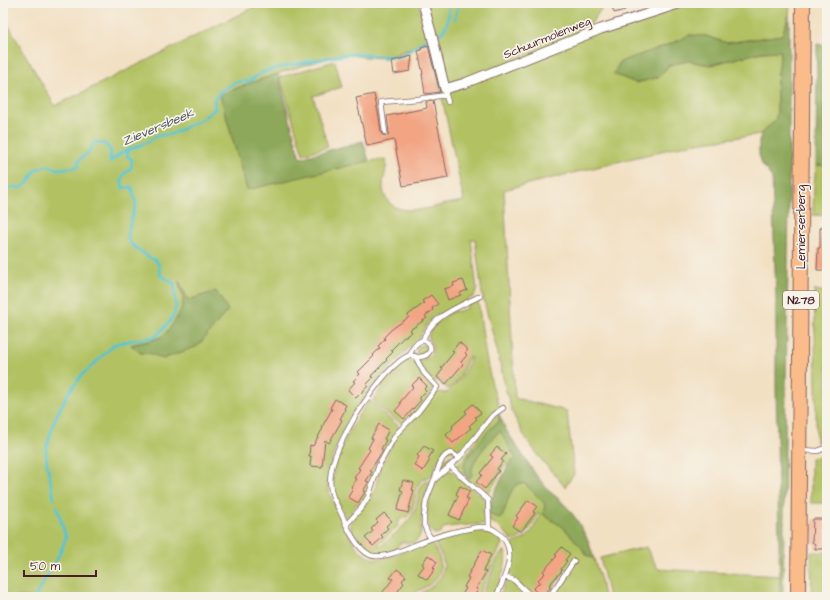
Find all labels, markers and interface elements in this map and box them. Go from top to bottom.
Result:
street label: Schuurmolenweg [501,13,594,64]
water label: Zieversbeek [119,103,197,150]
street label: Lemierserberg [793,185,811,269]
road number: N278 [783,291,819,309]
scale bar [24,552,96,578]
text: 50 m [30,558,61,575]

